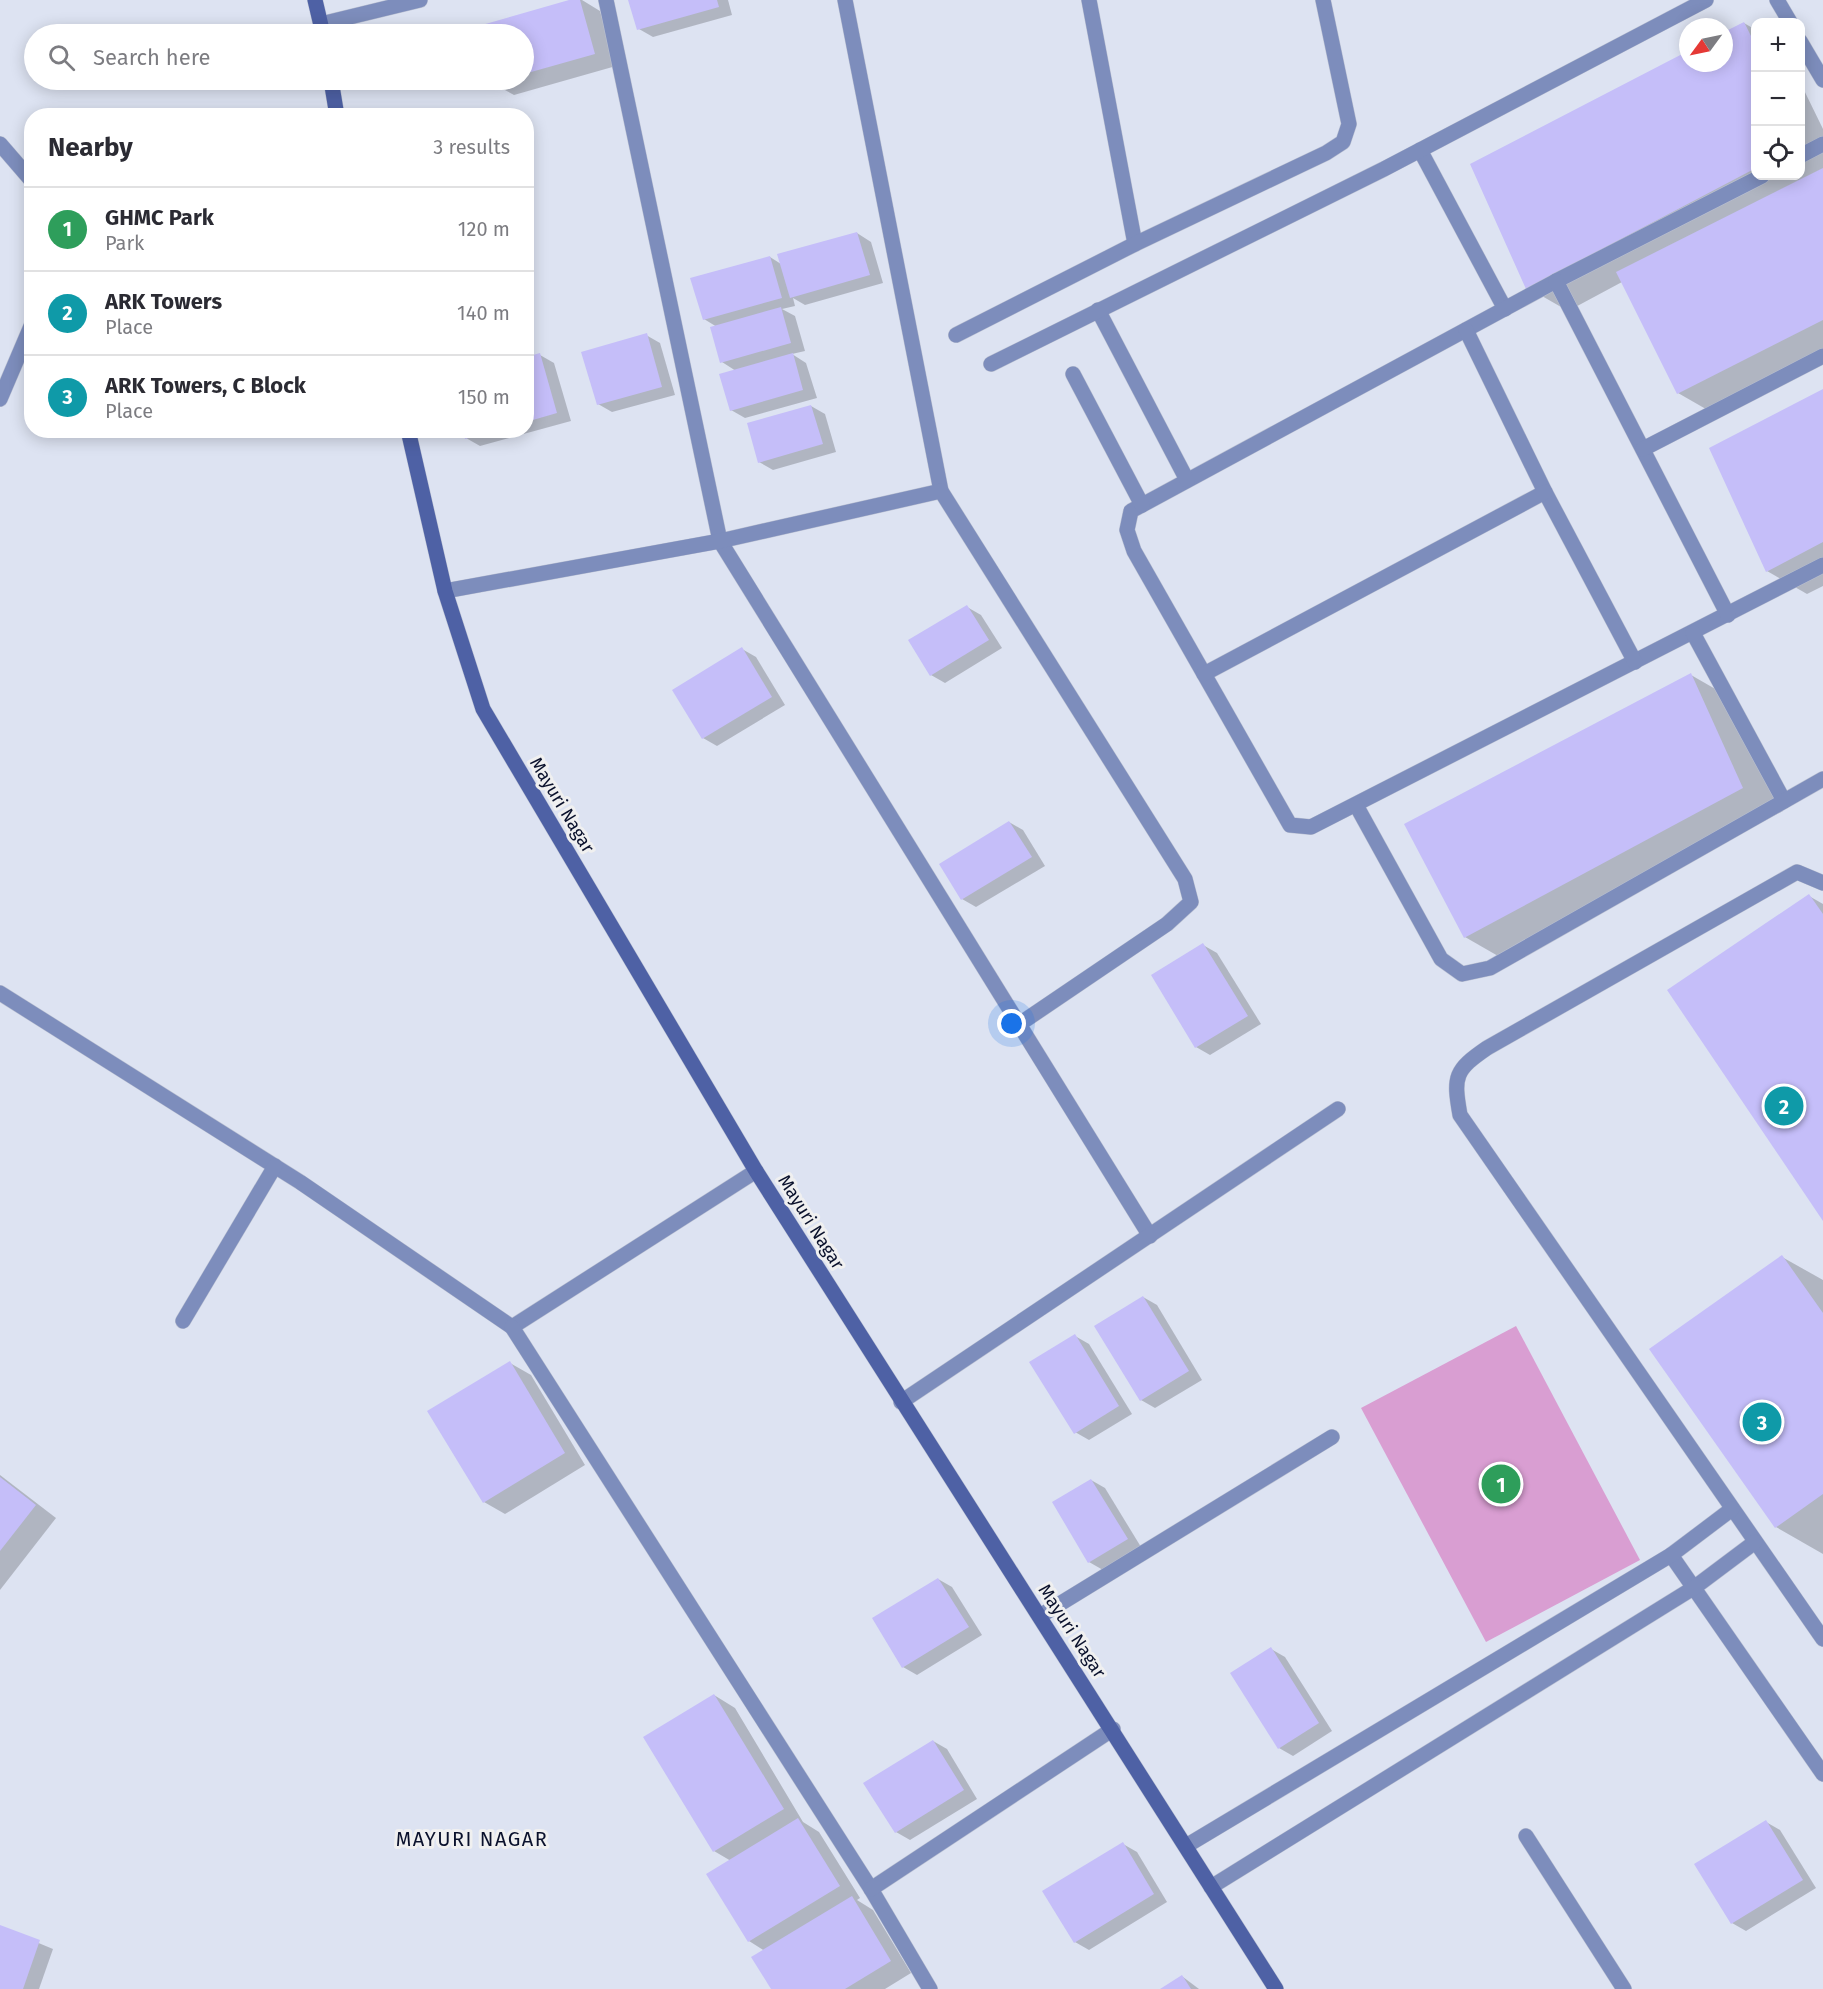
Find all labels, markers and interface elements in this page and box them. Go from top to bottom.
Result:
north arrow [1679,18,1733,72]
map controls [1751,18,1805,180]
button: + [1751,18,1805,72]
search box [24,24,534,90]
icon: search [45,41,78,74]
text: Search here [93,44,211,71]
button: − [1751,72,1805,126]
button: locate [1751,126,1805,180]
text: Nearby [48,132,133,163]
text: 3 results [433,135,510,159]
text: GHMC Park [105,204,214,231]
text: 1 [63,217,72,241]
text: 120 m [458,217,510,241]
text: Park [105,231,144,255]
text: ARK Towers [105,288,222,315]
text: 2 [62,301,73,325]
text: 140 m [457,301,510,325]
text: Place [105,315,153,339]
text: ARK Towers, C Block [105,372,306,399]
text: 3 [62,385,73,409]
text: 150 m [458,385,510,409]
text: Place [105,399,153,423]
street label: Mayuri Nagar [525,753,599,857]
your location [997,1009,1026,1038]
pin: 2 [1764,1084,1804,1128]
street label: Mayuri Nagar [773,1171,849,1273]
pin: 3 [1742,1400,1782,1444]
pin: 1 [1482,1462,1520,1506]
street label: Mayuri Nagar [1034,1580,1110,1682]
district label: MAYURI NAGAR [396,1827,548,1851]

